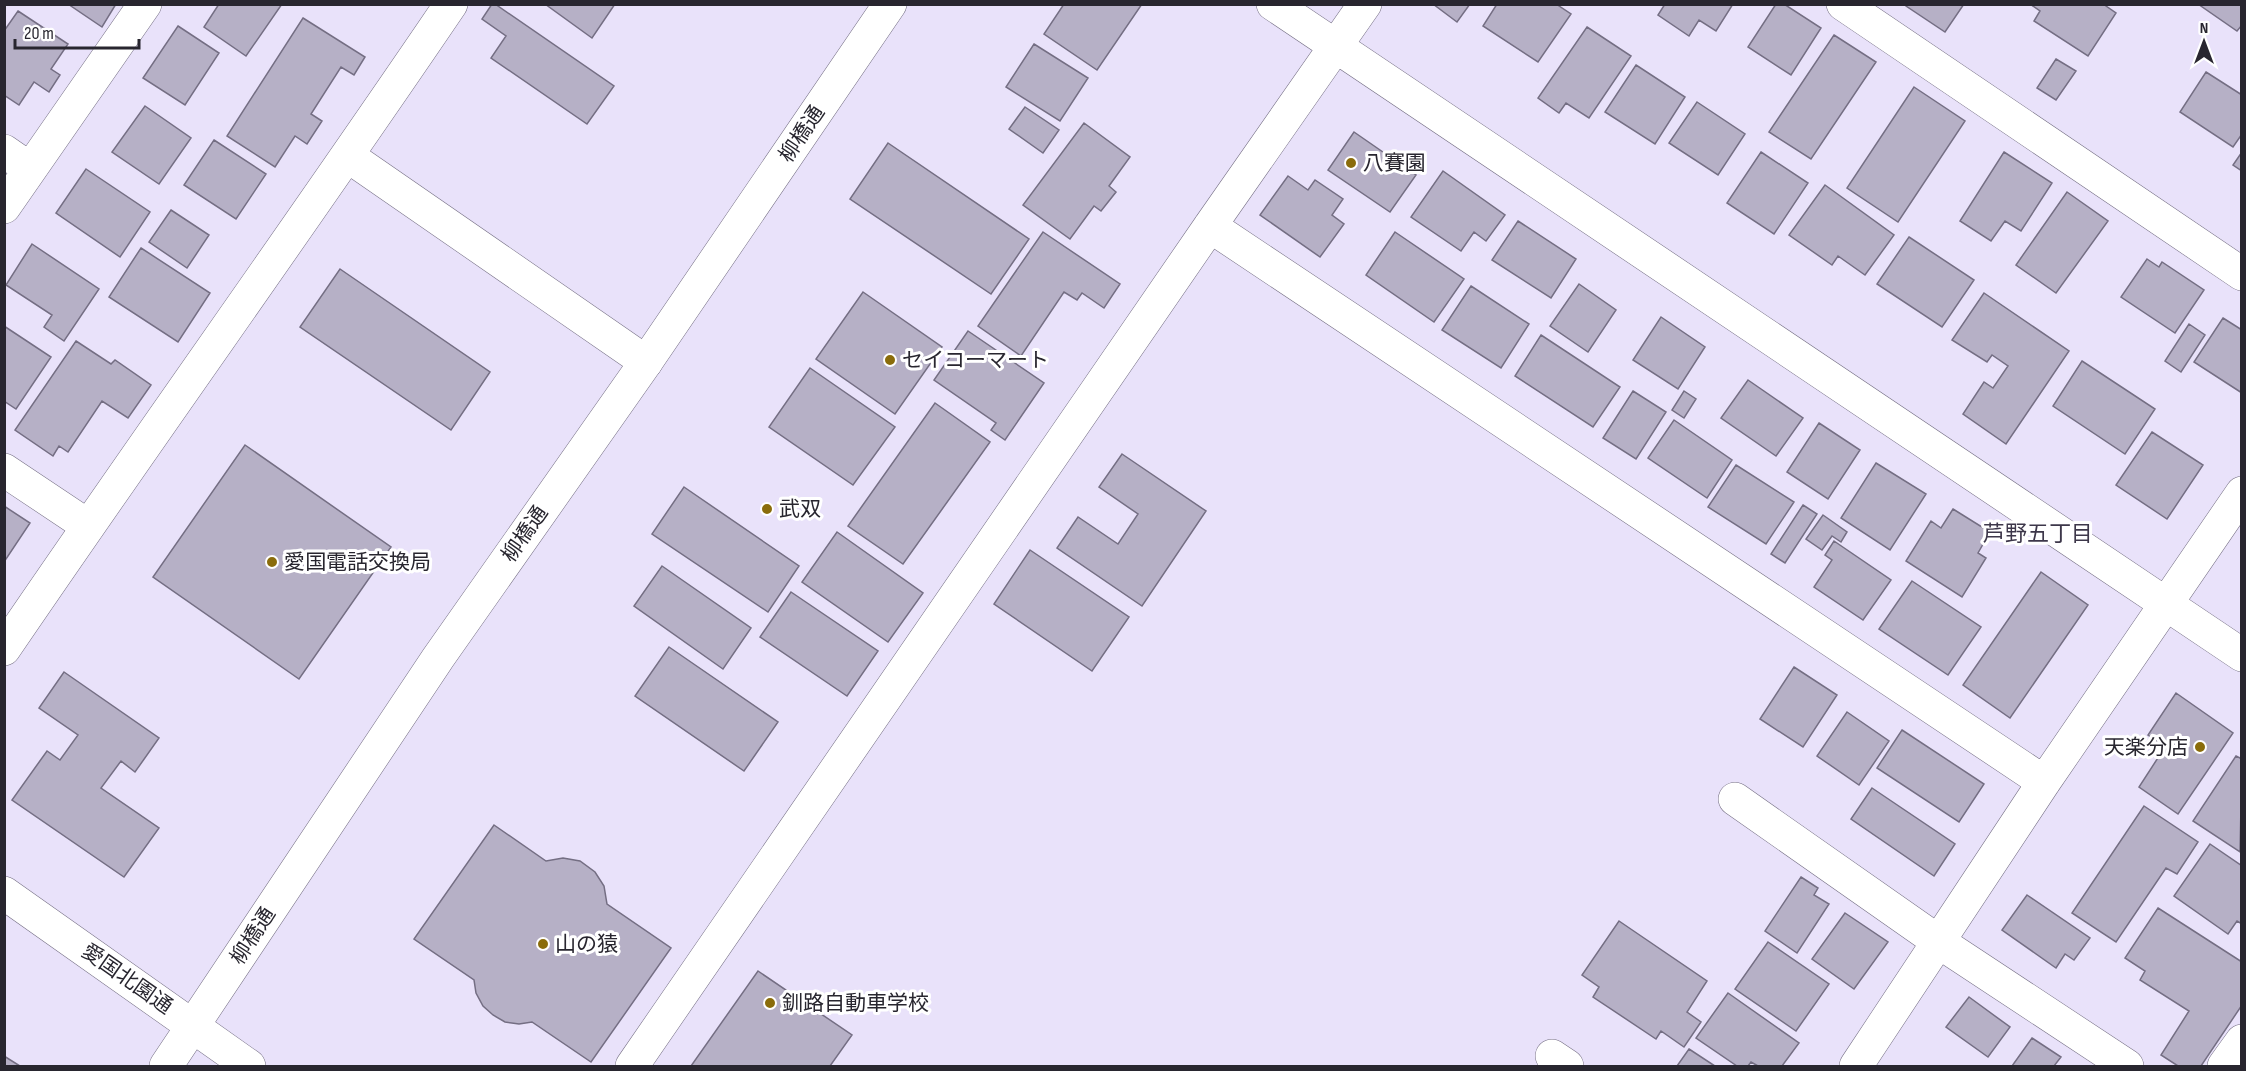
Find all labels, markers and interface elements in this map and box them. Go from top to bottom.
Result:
scale bar [15,12,140,50]
north arrow [2174,12,2234,72]
text: N [2200,19,2208,38]
text: 20 m [24,23,54,44]
street label: 柳橋通 [774,101,830,167]
place label: 八賽園 [1363,151,1426,176]
marker: 八賽園 [1344,156,1358,170]
place label: セイコーマート [902,348,1049,373]
marker: セイコーマート [883,353,897,367]
place label: 武双 [779,497,821,522]
street label: 柳橋通 [497,501,553,567]
marker: 武双 [760,502,774,516]
district label: 芦野五丁目 [1983,521,2093,548]
place label: 愛国電話交換局 [284,550,431,575]
marker: 愛国電話交換局 [265,555,279,569]
place label: 天楽分店 [2104,735,2188,760]
marker: 天楽分店 [2193,740,2207,754]
street label: 柳橋通 [225,903,281,969]
place label: 山の猿 [555,932,618,957]
marker: 山の猿 [536,937,550,951]
street label: 愛国北園通 [77,939,177,1019]
place label: 釧路自動車学校 [782,991,929,1016]
marker: 釧路自動車学校 [763,996,777,1010]

